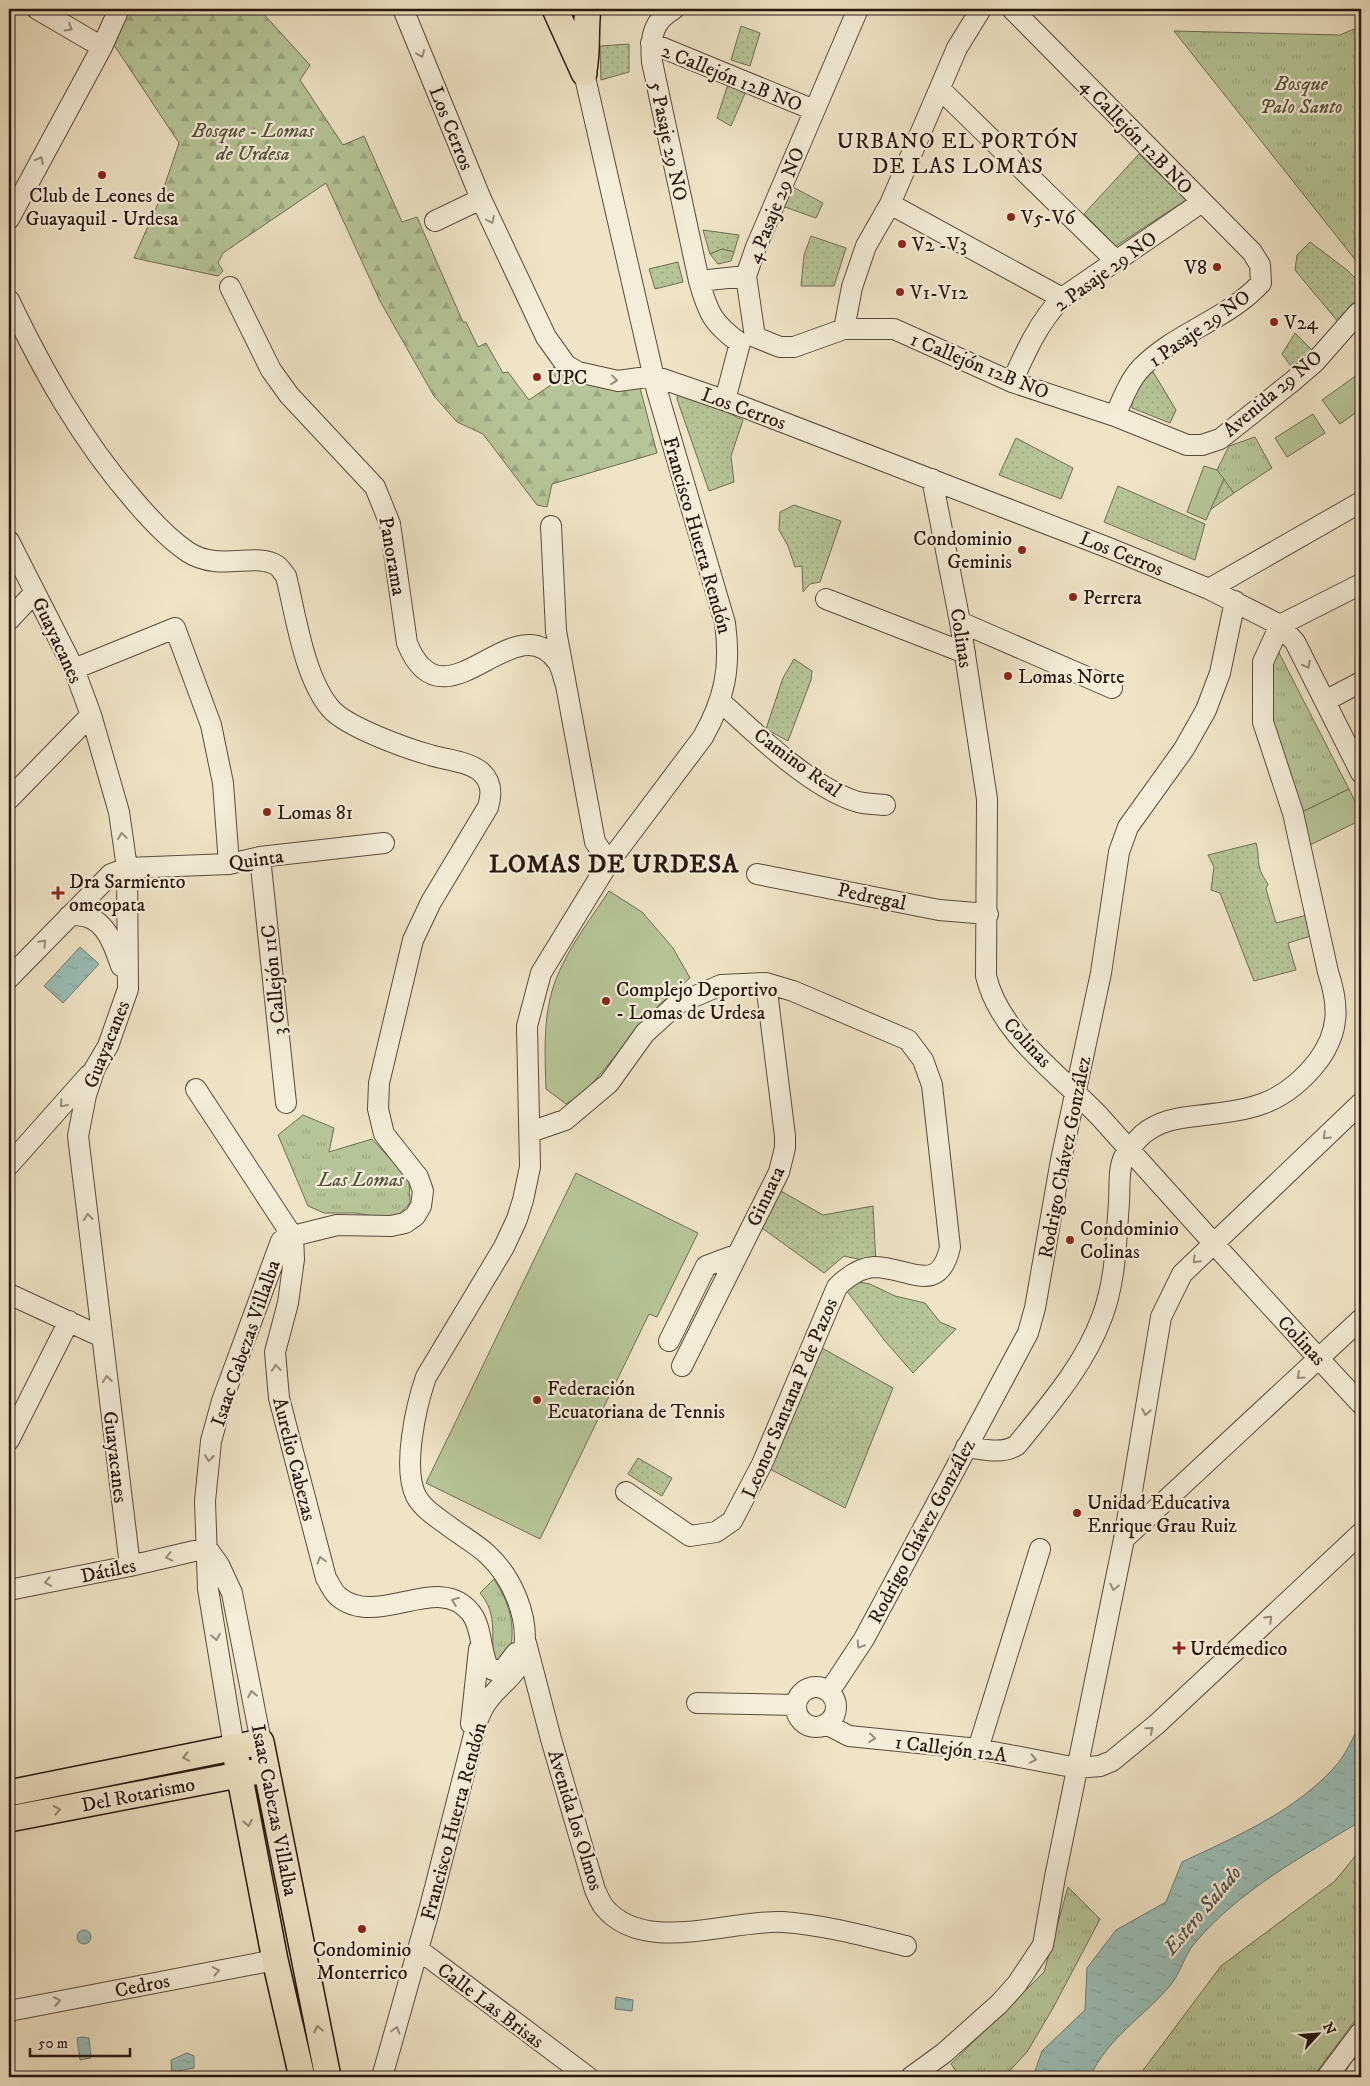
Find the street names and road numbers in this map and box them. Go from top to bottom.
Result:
street label: 2 Callejón 12B NO [657,39,806,118]
street label: 4 Callejón 12B NO [1074,74,1198,200]
street label: 5 Pasaje 29 NO [643,79,692,203]
street label: Los Cerros [423,83,479,174]
street label: 4 Pasaje 29 NO [742,144,811,267]
street label: 2 Pasaje 29 NO [1049,226,1162,318]
street label: 1 Pasaje 29 NO [1144,285,1256,374]
street label: 1 Callejón 12B NO [906,327,1052,406]
street label: Avenida 29 NO [1218,345,1328,443]
street label: Los Cerros [698,383,789,436]
street label: Francisco Huerta Rendón [656,434,737,637]
street label: Panorama [372,515,411,598]
street label: Los Cerros [1076,526,1167,583]
street label: Guayacanes [26,593,88,688]
street label: Colinas [943,607,978,670]
street label: Camino Real [748,723,846,803]
street label: Quinta [227,844,286,877]
street label: Pedregal [835,878,908,917]
street label: 3 Callejón 11C [256,923,293,1036]
street label: Guayacanes [78,997,136,1092]
street label: Colinas [997,1013,1057,1074]
street label: Rodrigo Chávez González [1034,1054,1097,1261]
street label: Ginnata [742,1162,791,1231]
street label: Isaac Cabezas Villalba [206,1256,287,1430]
street label: Leonor Santana P de Pazos [737,1294,844,1503]
street label: Colinas [1271,1311,1331,1372]
street label: Aurelio Cabezas [266,1395,321,1524]
street label: Guayacanes [96,1410,133,1505]
street label: Rodrigo Chávez González [863,1435,982,1628]
street label: Dátiles [78,1553,139,1590]
street label: Francisco Huerta Rendón [416,1719,493,1923]
street label: Isaac Cabezas Villalba [245,1722,303,1899]
street label: 1 Callejón 12A [893,1730,1009,1769]
street label: Avenida los Olmos [541,1747,608,1894]
street label: Del Rotarismo [79,1772,197,1819]
street label: Calle Las Brisas [432,1958,549,2055]
street label: Cedros [113,1969,172,2004]

